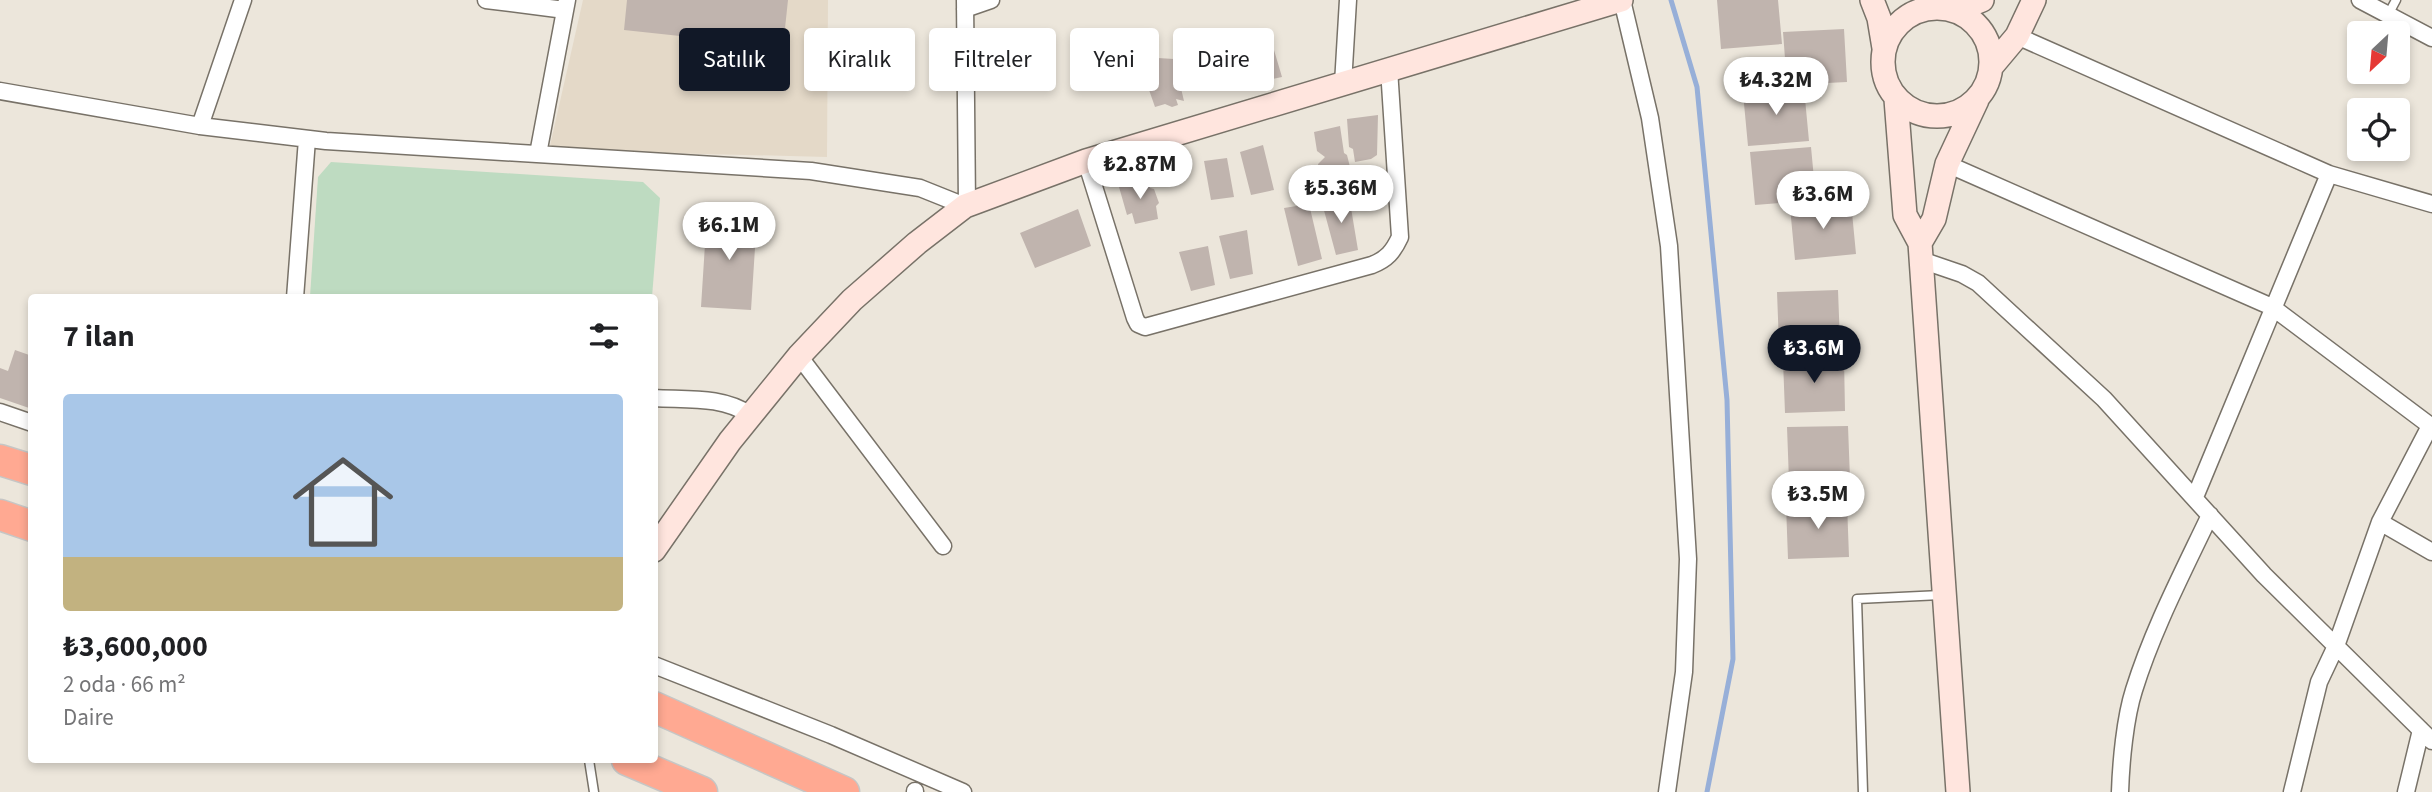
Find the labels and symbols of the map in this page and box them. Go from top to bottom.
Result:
north arrow [2347,21,2410,84]
pin: ₺4.32M [1719,58,1833,117]
pin: ₺2.87M [1083,142,1197,201]
pin: ₺5.36M [1284,166,1398,225]
pin: ₺3.6M [1774,172,1872,231]
pin: ₺6.1M [680,202,778,262]
pin: ₺3.6M [1765,326,1863,385]
pin: ₺3.5M [1769,472,1867,531]

